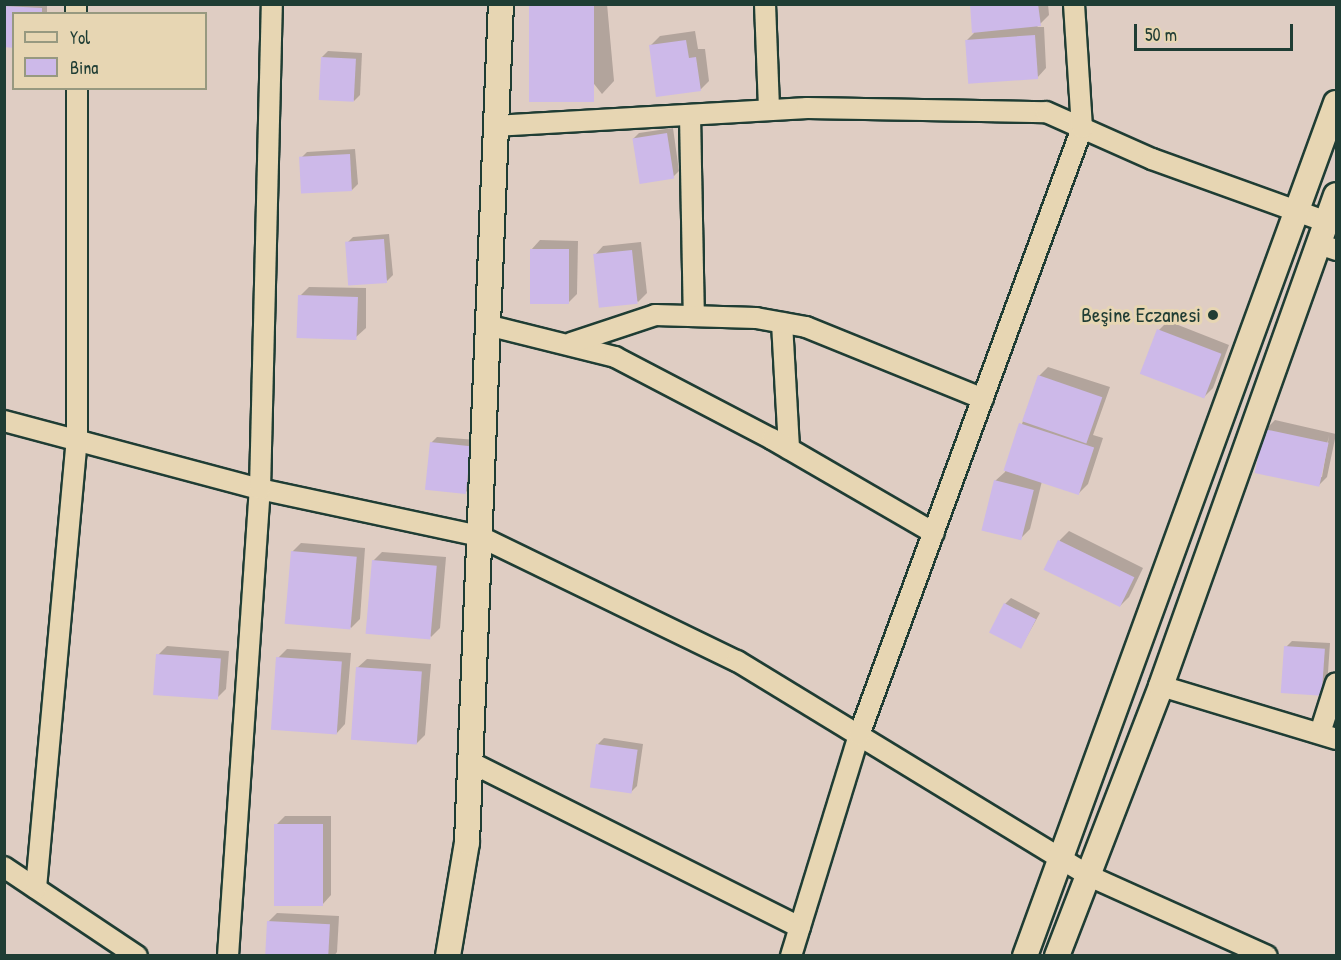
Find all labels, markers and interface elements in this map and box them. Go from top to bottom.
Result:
legend [12,12,207,90]
scale bar [1137,12,1296,50]
text: 50 m [1145,22,1177,47]
text: Yol [70,25,90,50]
text: Bina [70,55,98,80]
place label: Beşine Eczanesi [1081,302,1201,328]
marker: Beşine Eczanesi [1206,308,1220,322]

